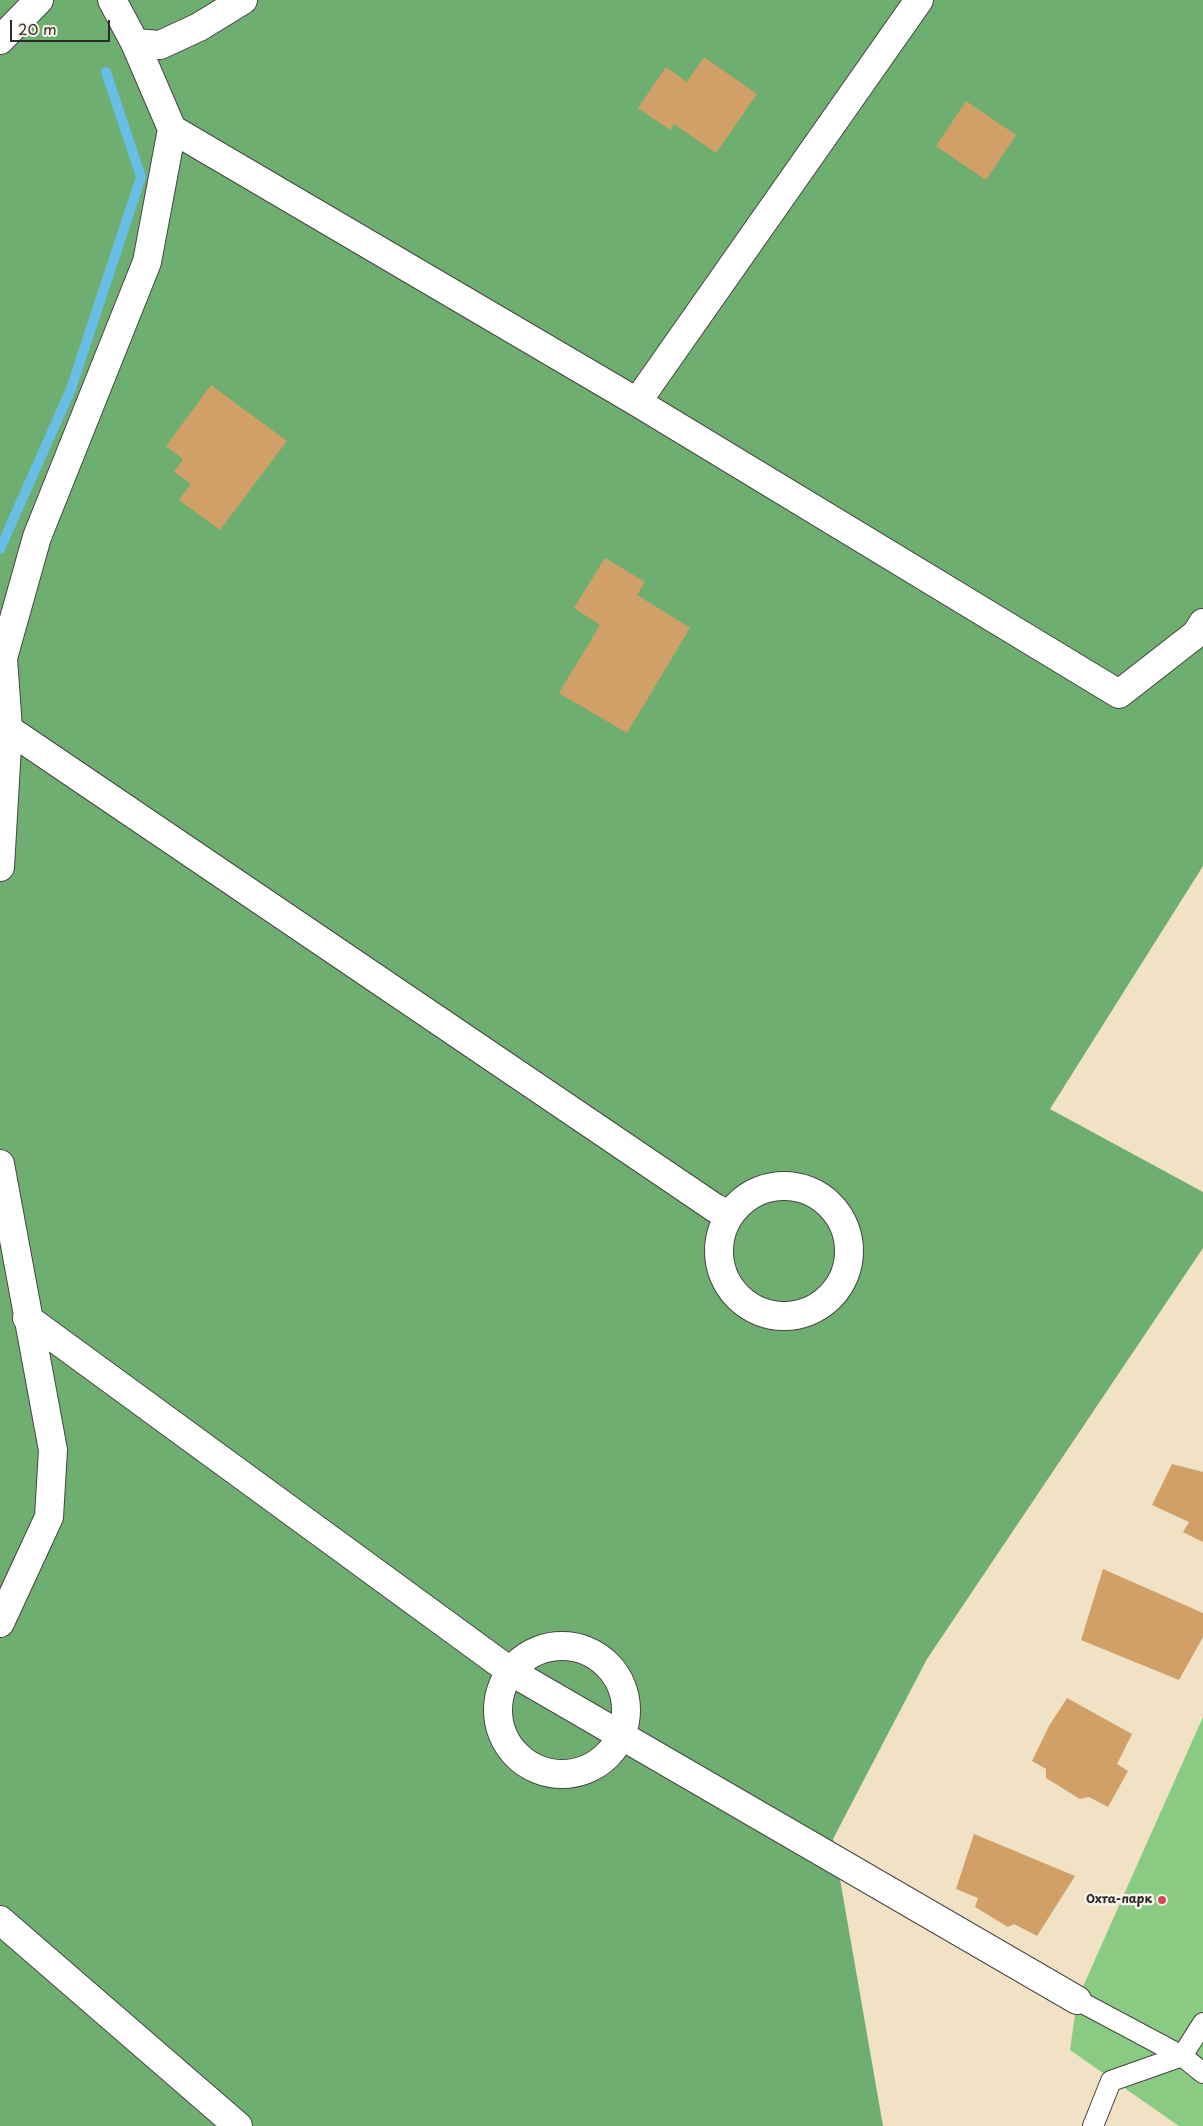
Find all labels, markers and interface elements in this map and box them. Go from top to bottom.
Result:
scale bar [12,10,112,42]
text: 20 m [18,17,57,40]
place label: Охта-парк [1086,1893,1152,1907]
marker: Охта-парк [1156,1894,1168,1906]

